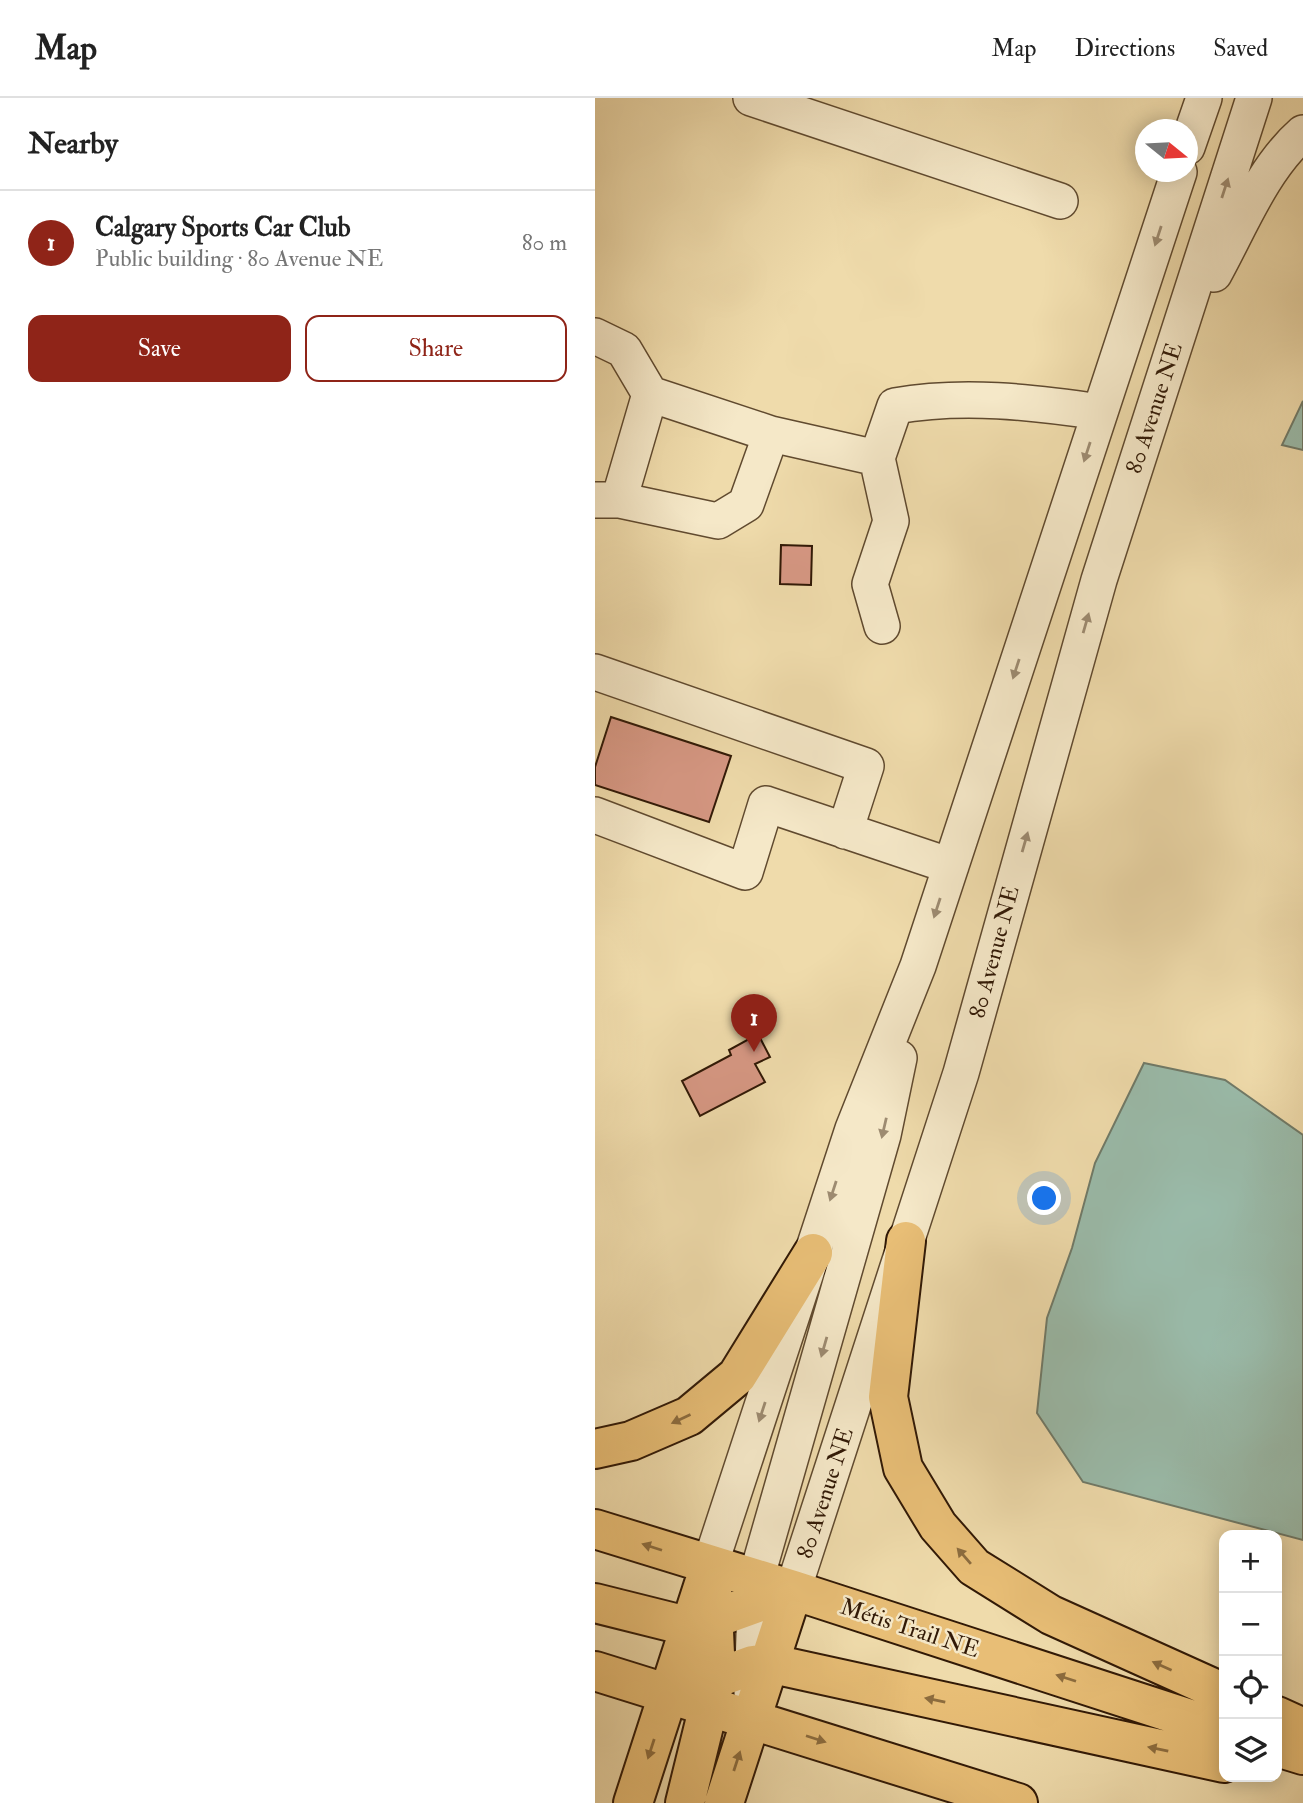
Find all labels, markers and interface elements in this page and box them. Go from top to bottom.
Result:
text: Map [35,28,97,69]
text: Map [991,33,1036,64]
text: Directions [1074,33,1175,64]
text: Saved [1213,33,1268,64]
north arrow [1135,119,1198,182]
text: Nearby [28,125,118,162]
one-way arrow [1220,178,1231,199]
text: Calgary Sports Car Club [95,212,351,244]
one-way arrow [1152,226,1163,247]
text: 1 [47,228,55,257]
text: 80 m [522,228,567,257]
text: Public building · 80 Avenue NE [95,244,383,273]
button: Save [28,315,291,382]
button: Share [305,315,567,382]
street label: 80 Avenue NE [1119,339,1189,477]
one-way arrow [1081,442,1092,463]
one-way arrow [1082,612,1092,633]
one-way arrow [1010,658,1021,679]
one-way arrow [1020,831,1030,852]
street label: 80 Avenue NE [962,883,1026,1021]
one-way arrow [931,898,942,919]
pin: 1 [731,994,777,1052]
one-way arrow [879,1117,890,1139]
one-way arrow [828,1181,838,1202]
your location [1027,1181,1061,1215]
one-way arrow [818,1337,828,1358]
one-way arrow [756,1401,766,1422]
one-way arrow [671,1413,691,1425]
street label: 80 Avenue NE [790,1424,860,1562]
map controls [1219,1530,1282,1782]
button: + [1219,1530,1282,1593]
one-way arrow [642,1541,663,1552]
one-way arrow [957,1547,972,1564]
street label: Métis Trail NE [837,1592,983,1664]
button: − [1219,1593,1282,1656]
button: locate [1219,1656,1282,1719]
one-way arrow [1152,1660,1172,1672]
one-way arrow [1055,1672,1076,1683]
one-way arrow [924,1694,946,1705]
button: layers [1219,1719,1282,1782]
one-way arrow [806,1735,827,1745]
one-way arrow [645,1738,656,1759]
one-way arrow [1147,1743,1169,1754]
one-way arrow [732,1750,743,1771]

